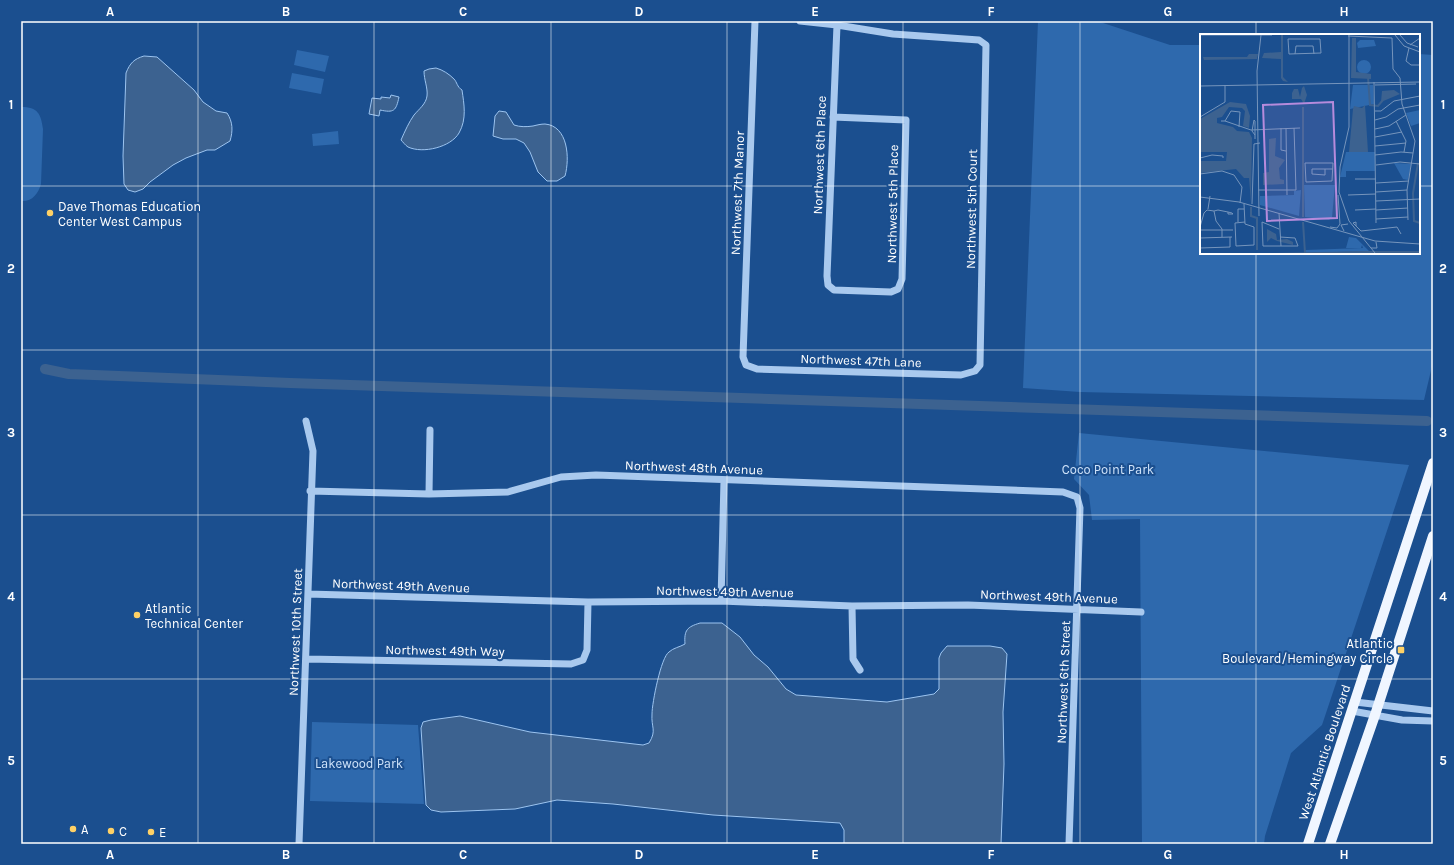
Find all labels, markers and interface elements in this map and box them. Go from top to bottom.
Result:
text: A [106,4,114,19]
text: B [282,4,290,19]
text: C [459,4,467,19]
text: D [635,4,644,19]
text: E [811,4,819,19]
text: F [987,4,995,19]
text: G [1164,4,1172,19]
text: H [1339,4,1349,19]
inset map [1200,34,1420,254]
street label: Northwest 6th Place [810,95,829,215]
text: 1 [9,97,13,112]
text: 1 [1441,97,1445,112]
street label: Northwest 7th Manor [728,130,747,255]
street label: Northwest 5th Place [884,144,901,264]
street label: Northwest 5th Court [963,149,980,269]
place label: Dave Thomas Education Center West Campus [58,199,201,229]
marker: Dave Thomas Education Center West Campus [45,208,55,218]
text: 2 [7,261,15,276]
text: 2 [1439,261,1447,276]
street label: Northwest 47th Lane [800,351,922,370]
text: 3 [7,425,15,440]
text: 3 [1439,425,1447,440]
street label: Northwest 48th Avenue [625,458,764,477]
park label: Coco Point Park [1062,462,1154,477]
street label: Northwest 10th Street [286,568,305,696]
street label: Northwest 49th Avenue [332,576,470,595]
street label: Northwest 49th Avenue [656,583,794,600]
street label: Northwest 49th Avenue [980,587,1118,606]
text: 4 [7,589,15,604]
text: 4 [1439,589,1447,604]
place label: Atlantic Technical Center [145,601,243,631]
marker: Atlantic Technical Center [132,610,142,620]
street label: Northwest 6th Street [1054,620,1073,744]
place label: Atlantic Boulevard/Hemingway Circle [1222,636,1393,666]
street label: Northwest 49th Way [385,642,505,659]
marker: Atlantic Boulevard/Hemingway Circle [1396,645,1406,655]
street label: West Atlantic Boulevard [1295,682,1354,822]
text: 5 [7,753,15,768]
text: 5 [1439,753,1447,768]
park label: Lakewood Park [315,756,403,771]
place label: A [81,822,89,837]
marker: A [68,824,78,834]
place label: C [119,824,127,839]
place label: E [159,825,166,840]
marker: C [106,826,116,836]
marker: E [146,827,156,837]
text: A [106,847,114,862]
text: B [282,847,290,862]
text: C [459,847,467,862]
text: D [635,847,644,862]
text: E [811,847,819,862]
text: F [987,847,995,862]
text: G [1164,847,1172,862]
text: H [1339,847,1349,862]

